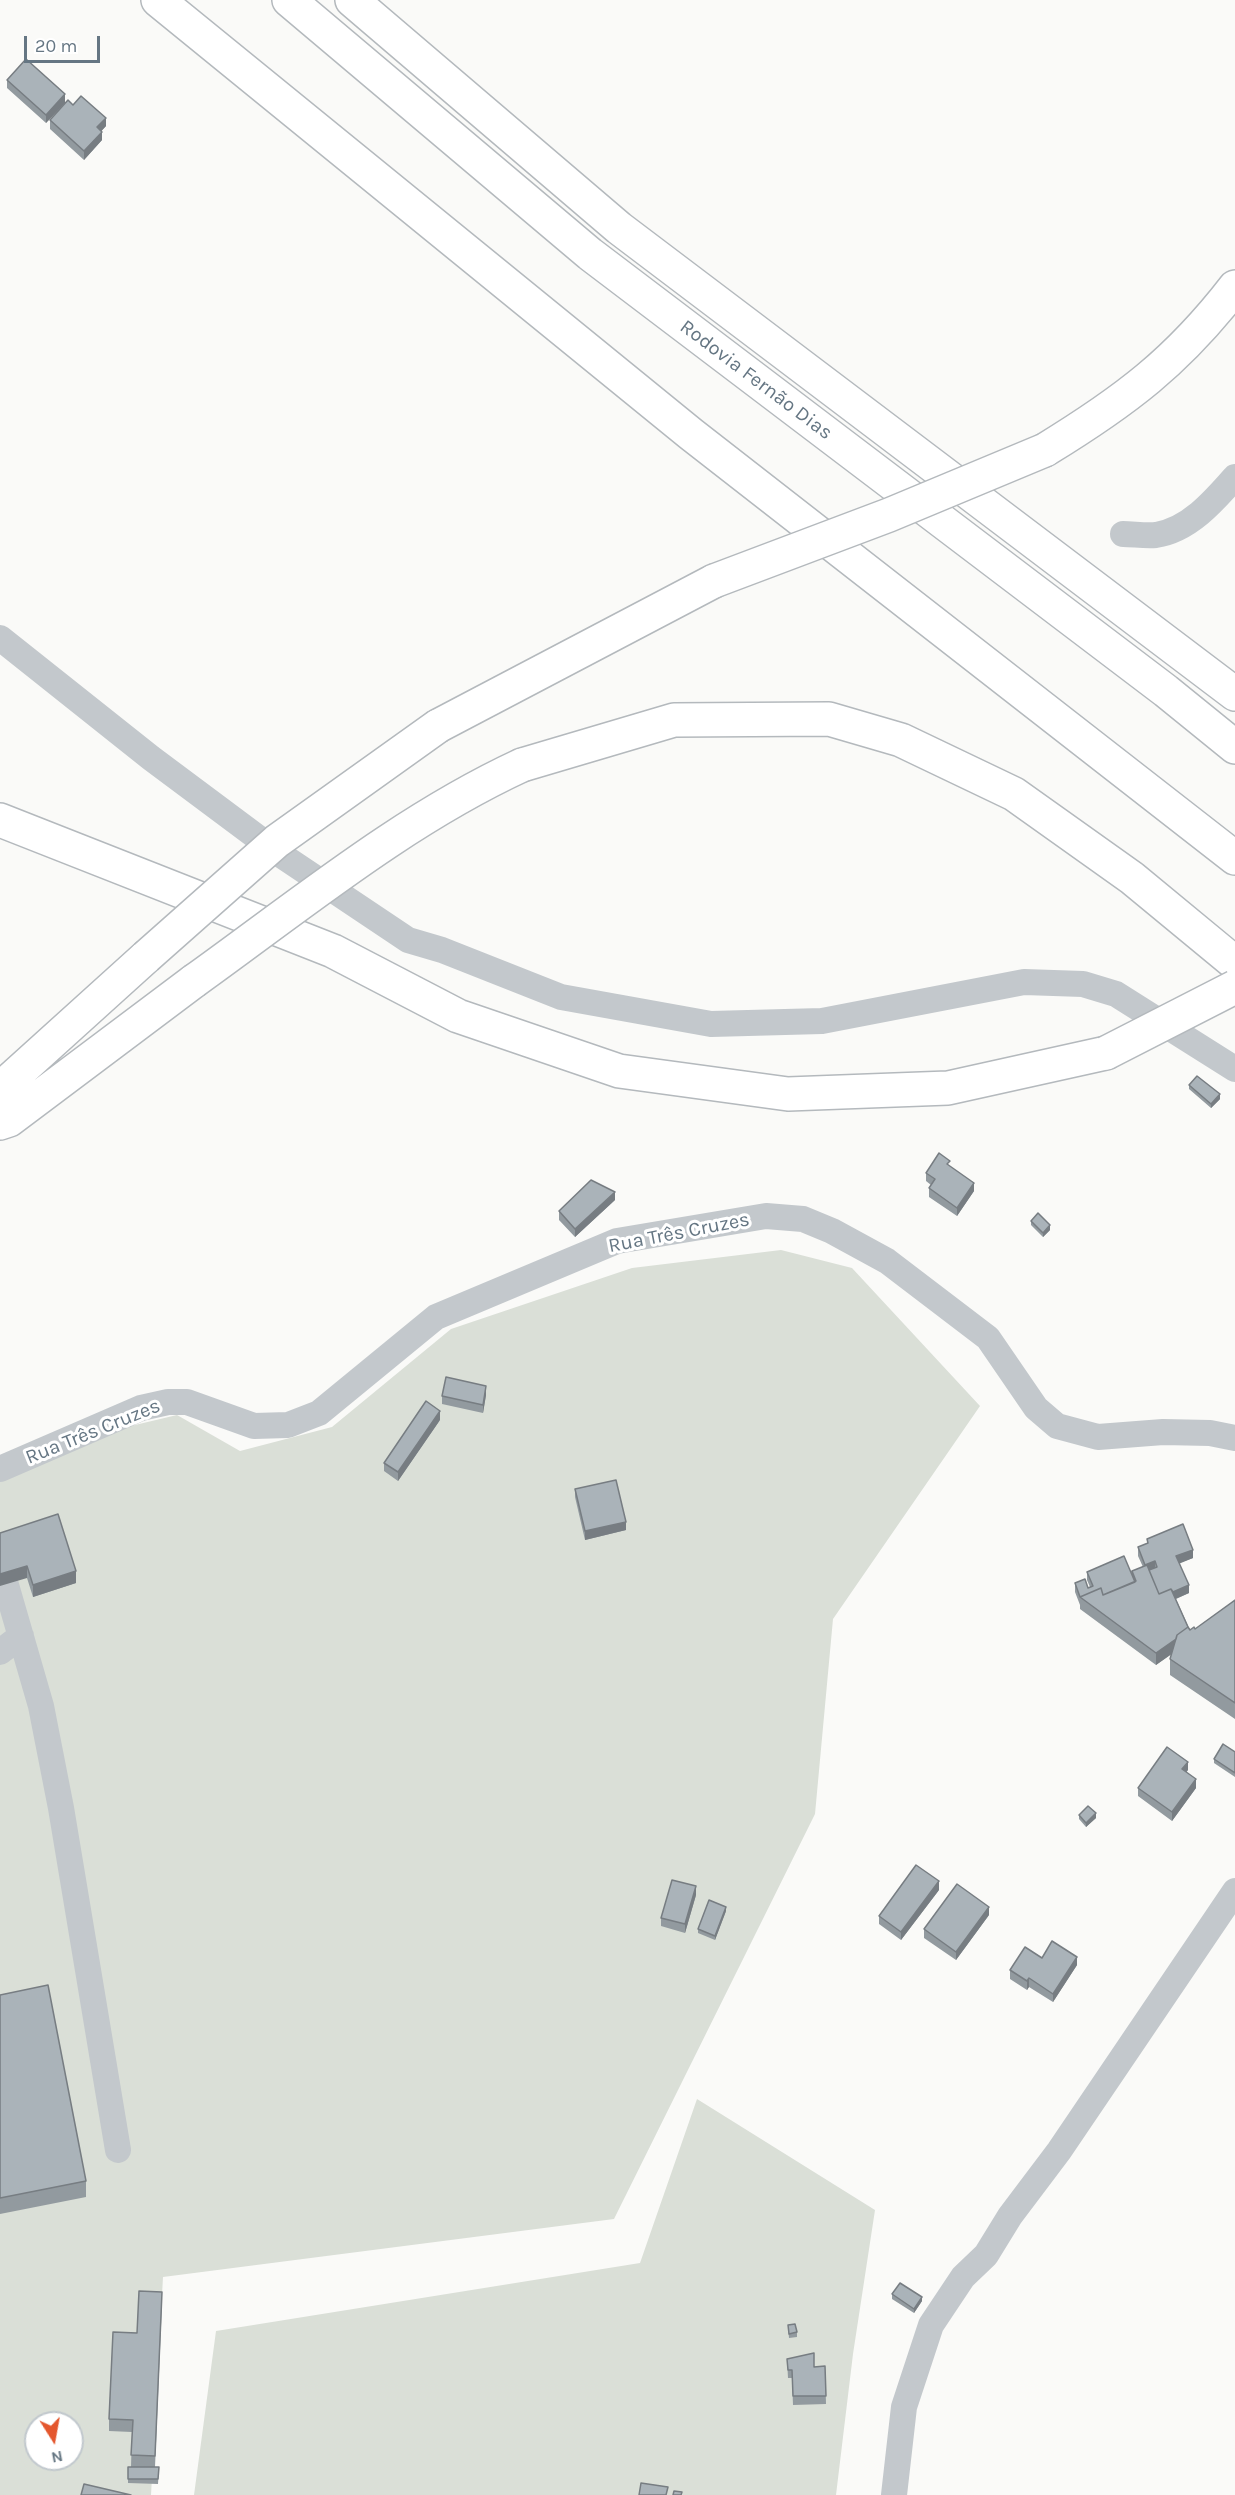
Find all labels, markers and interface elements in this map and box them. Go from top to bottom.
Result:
scale bar [27,24,104,62]
text: 20 m [35,35,77,57]
street label: Rodovia Fernão Dias [675,315,837,445]
street label: Rua Três Cruzes [606,1208,752,1258]
street label: Rua Três Cruzes [22,1394,164,1470]
north arrow [24,2411,84,2471]
text: N [50,2447,65,2468]

